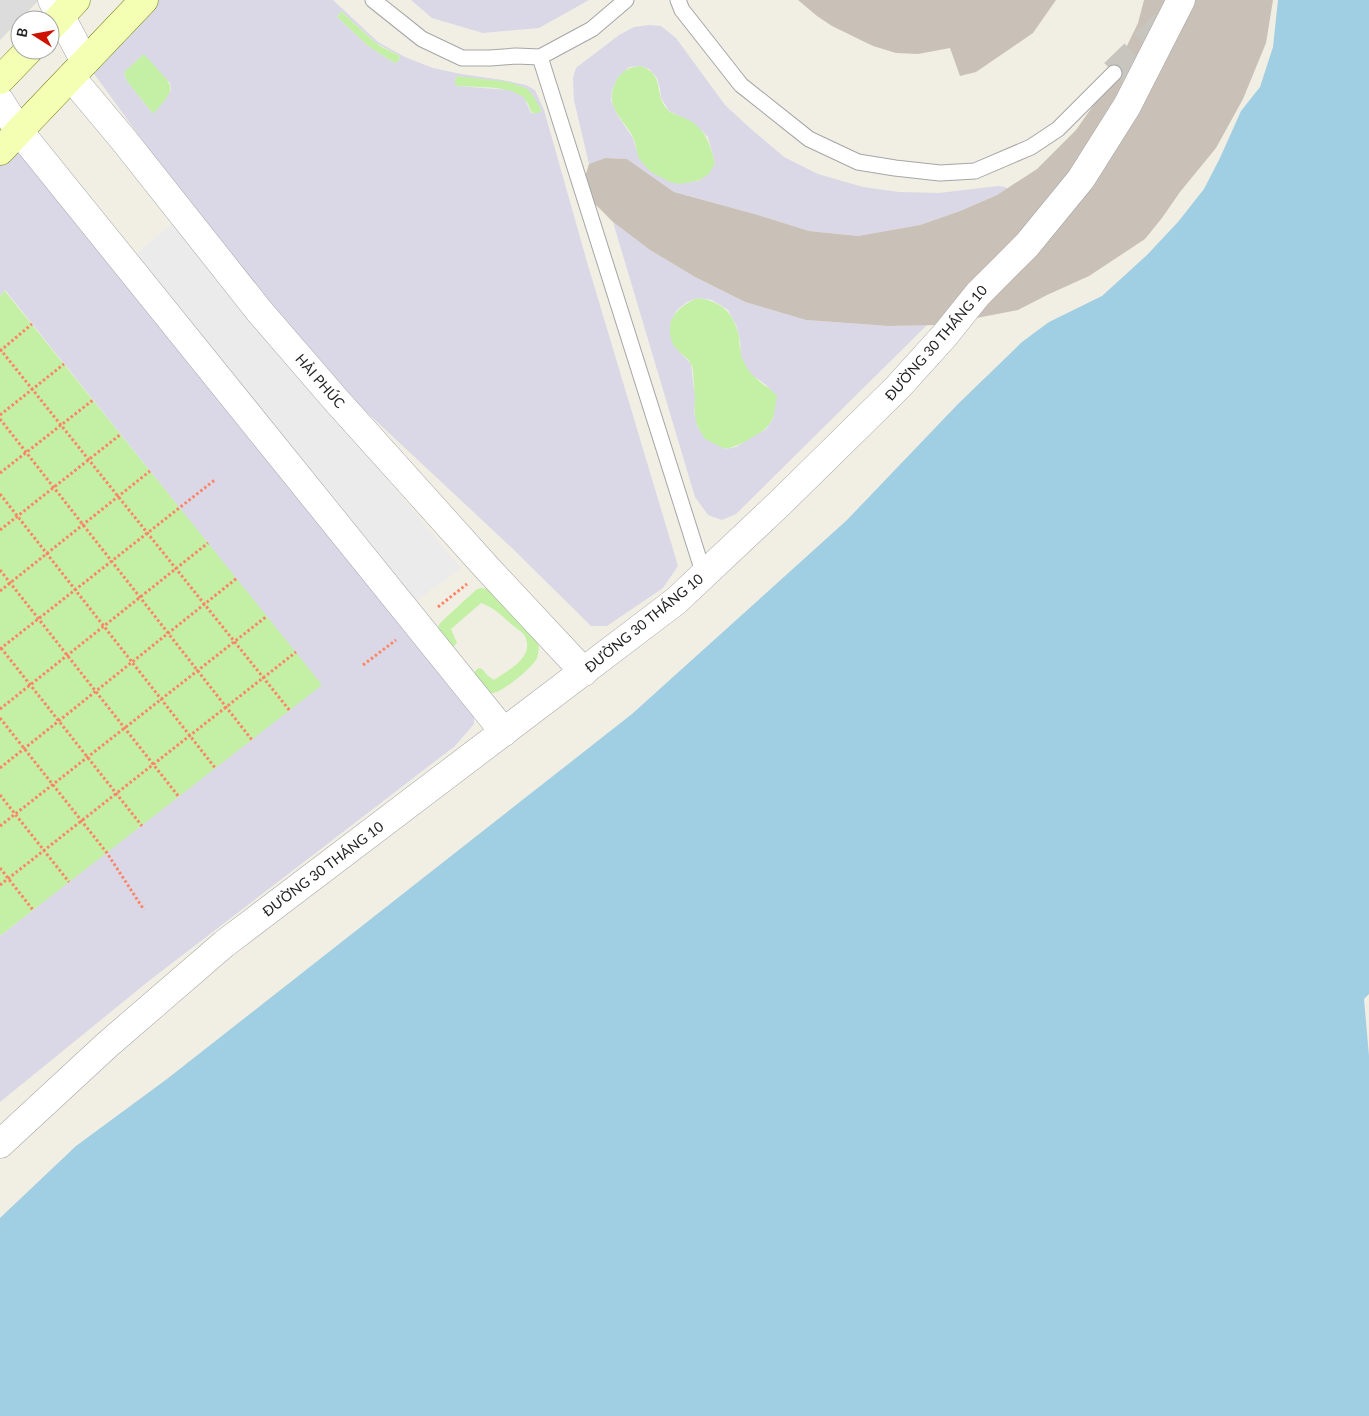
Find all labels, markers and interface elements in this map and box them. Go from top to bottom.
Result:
north arrow [10,10,60,60]
text: B [13,26,31,39]
street label: ĐƯỜNG 30 THÁNG 10 [881,282,990,404]
street label: HẢI PHÚC [292,350,349,412]
street label: ĐƯỜNG 30 THÁNG 10 [581,570,706,676]
street label: ĐƯỜNG 30 THÁNG 10 [259,817,387,920]

